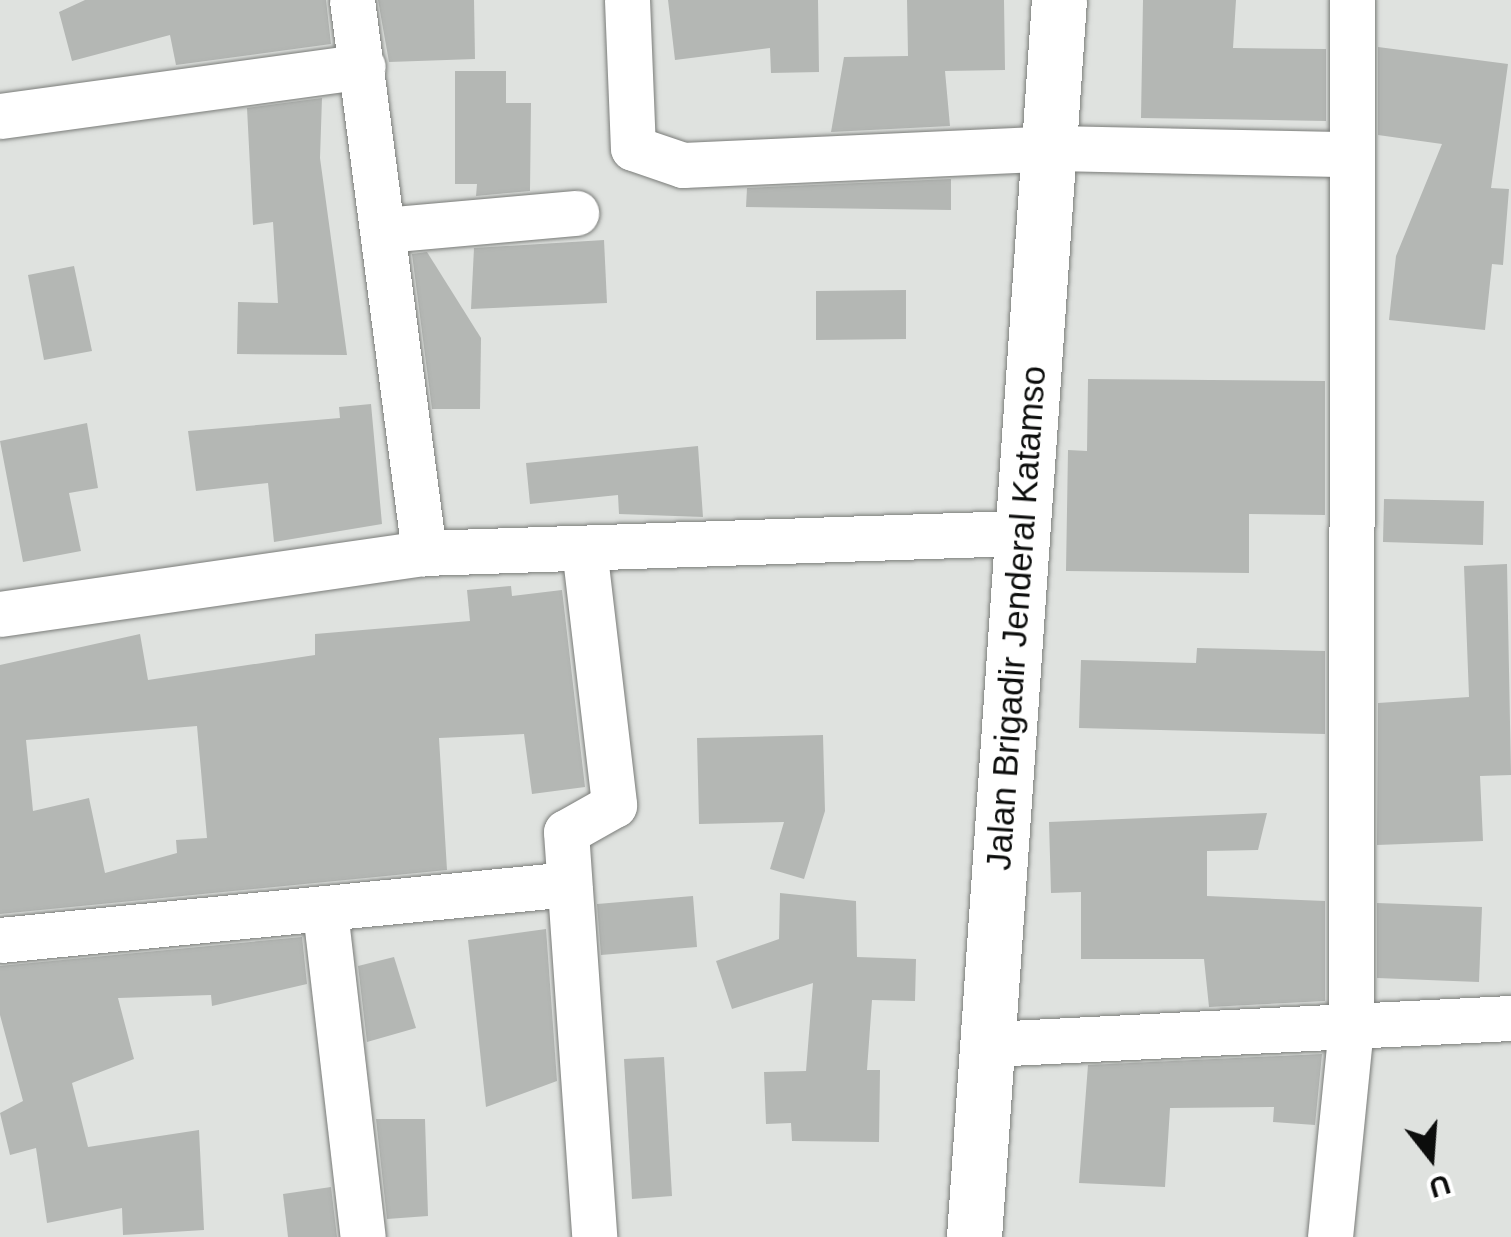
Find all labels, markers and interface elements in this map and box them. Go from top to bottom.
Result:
street label: Jalan Brigadir Jenderal Katamso [977,364,1055,872]
north arrow [1381,1107,1481,1207]
text: U [1426,1168,1454,1204]

